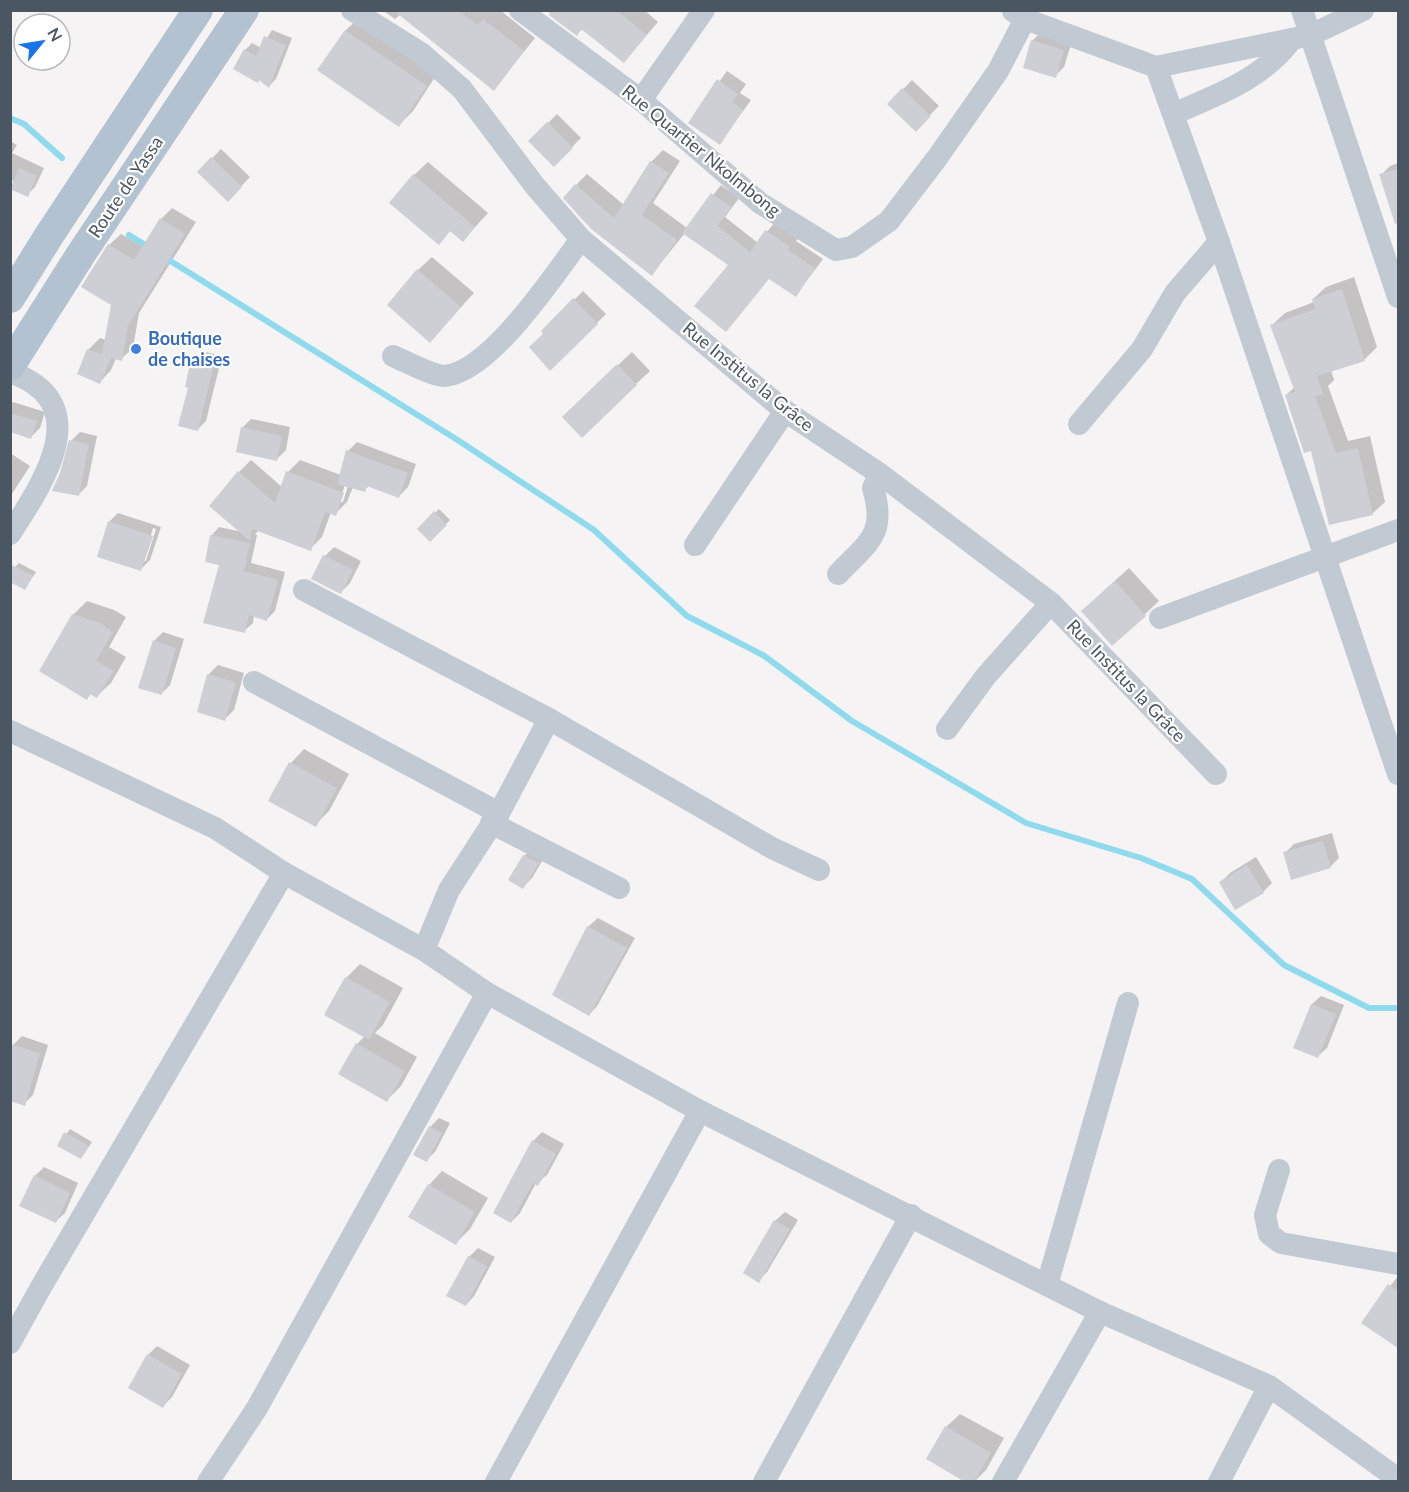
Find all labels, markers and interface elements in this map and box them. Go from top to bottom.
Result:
north arrow [12,12,72,72]
text: N [44,24,67,44]
street label: Rue Quartier Nkolmbong [618,80,785,221]
street label: Route de Yassa [83,132,167,241]
street label: Rue Institus la Grâce [679,317,818,436]
place label: Boutique de chaises [148,327,230,370]
marker: Boutique de chaises [129,342,143,356]
street label: Rue Institus la Grâce [1063,614,1191,746]

